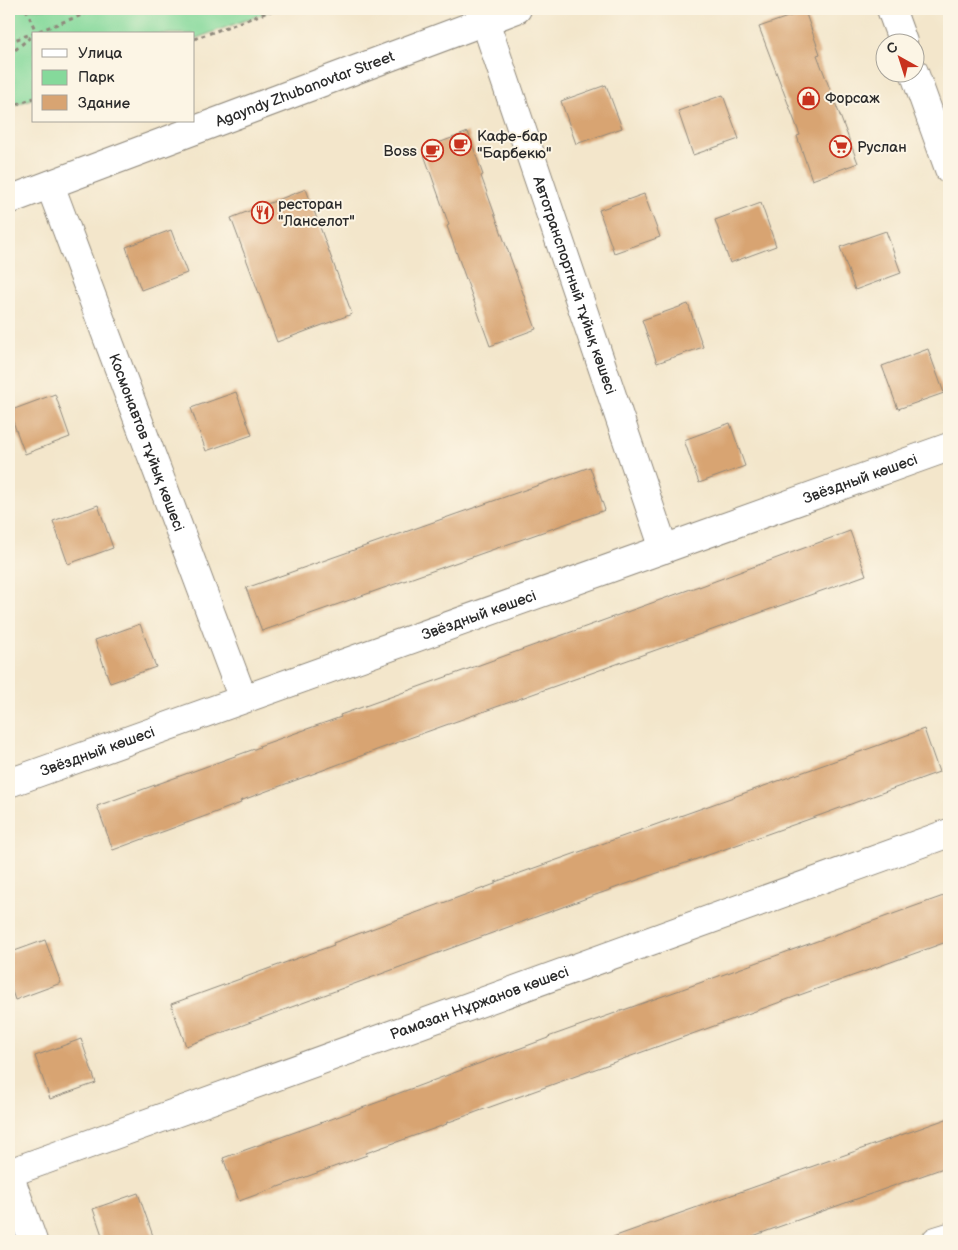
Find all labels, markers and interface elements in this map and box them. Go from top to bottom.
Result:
legend [32,32,195,122]
north arrow [876,32,926,82]
text: С [883,38,901,58]
text: Улица [78,44,123,63]
street label: Agayndy Zhubanovtar Street [213,46,397,131]
text: Парк [78,68,115,87]
shop icon: Форсаж [797,86,821,110]
place label: Форсаж [825,89,880,108]
text: Здание [78,94,130,113]
place label: Кафе-бар "Барбекю" [477,127,552,163]
cafe icon: Кафе-бар "Барбекю" [449,133,473,157]
supermarket icon: Руслан [829,135,853,159]
place label: Руслан [857,138,907,157]
cafe icon: Boss [421,139,445,163]
place label: Boss [383,142,418,161]
street label: Автотранспортный тұйық көшесі [528,173,620,397]
place label: ресторан "Ланселот" [278,195,355,231]
restaurant icon: ресторан "Ланселот" [250,201,274,225]
street label: Космонавтов тұйық көшесі [105,351,189,534]
street label: Звёздный көшесі [800,450,920,508]
street label: Звёздный көшесі [419,586,539,644]
street label: Звёздный көшесі [38,722,157,781]
street label: Рамазан Нұржанов көшесі [387,962,571,1044]

